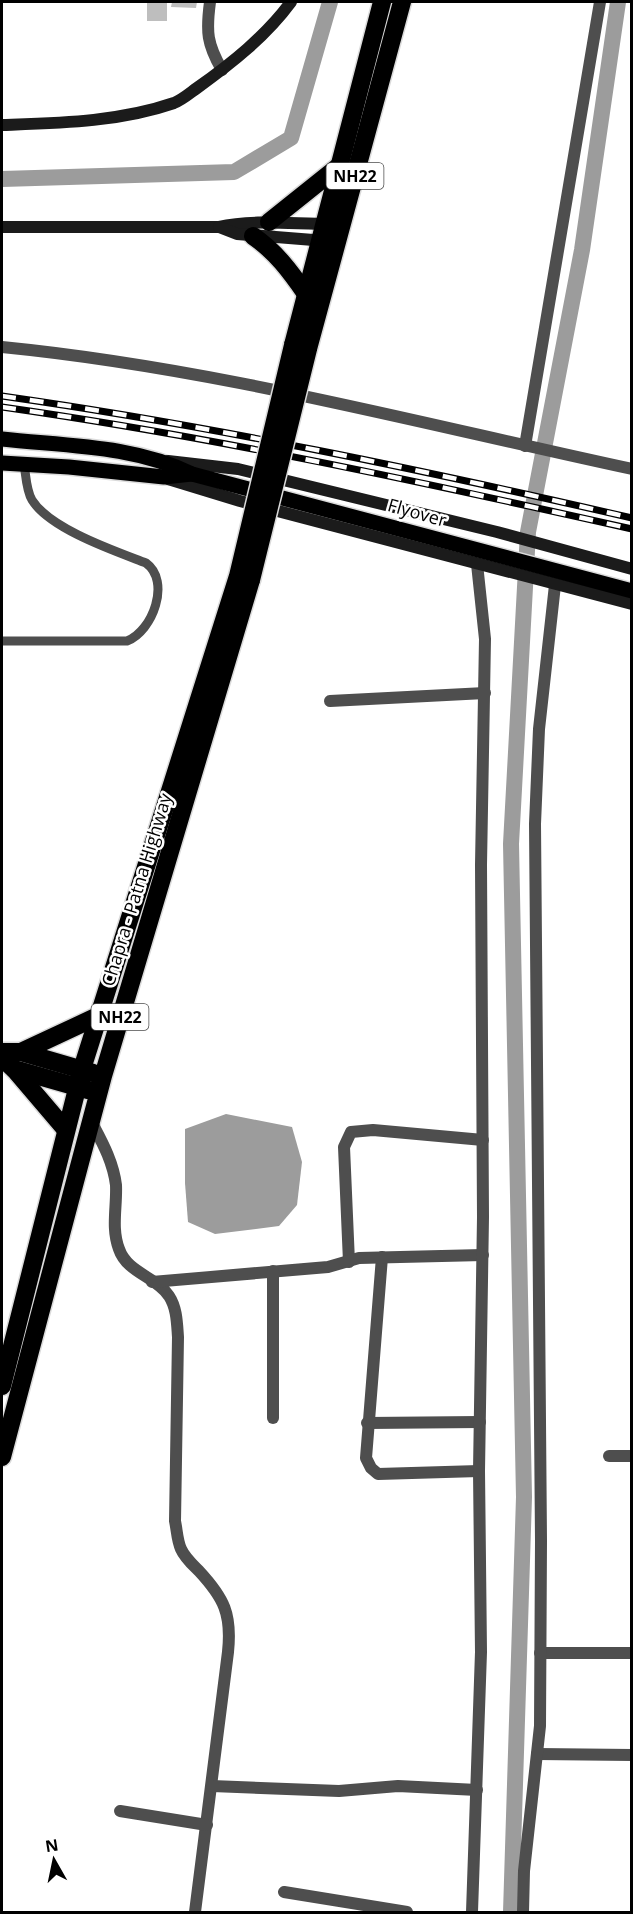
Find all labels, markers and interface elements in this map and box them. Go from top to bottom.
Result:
road number: NH22 [326,163,384,189]
street label: Flyover [385,492,450,532]
street label: Chapra - Patna Highway [95,789,177,989]
road number: NH22 [92,1004,148,1030]
north arrow [24,1830,84,1890]
text: N [44,1833,60,1857]

